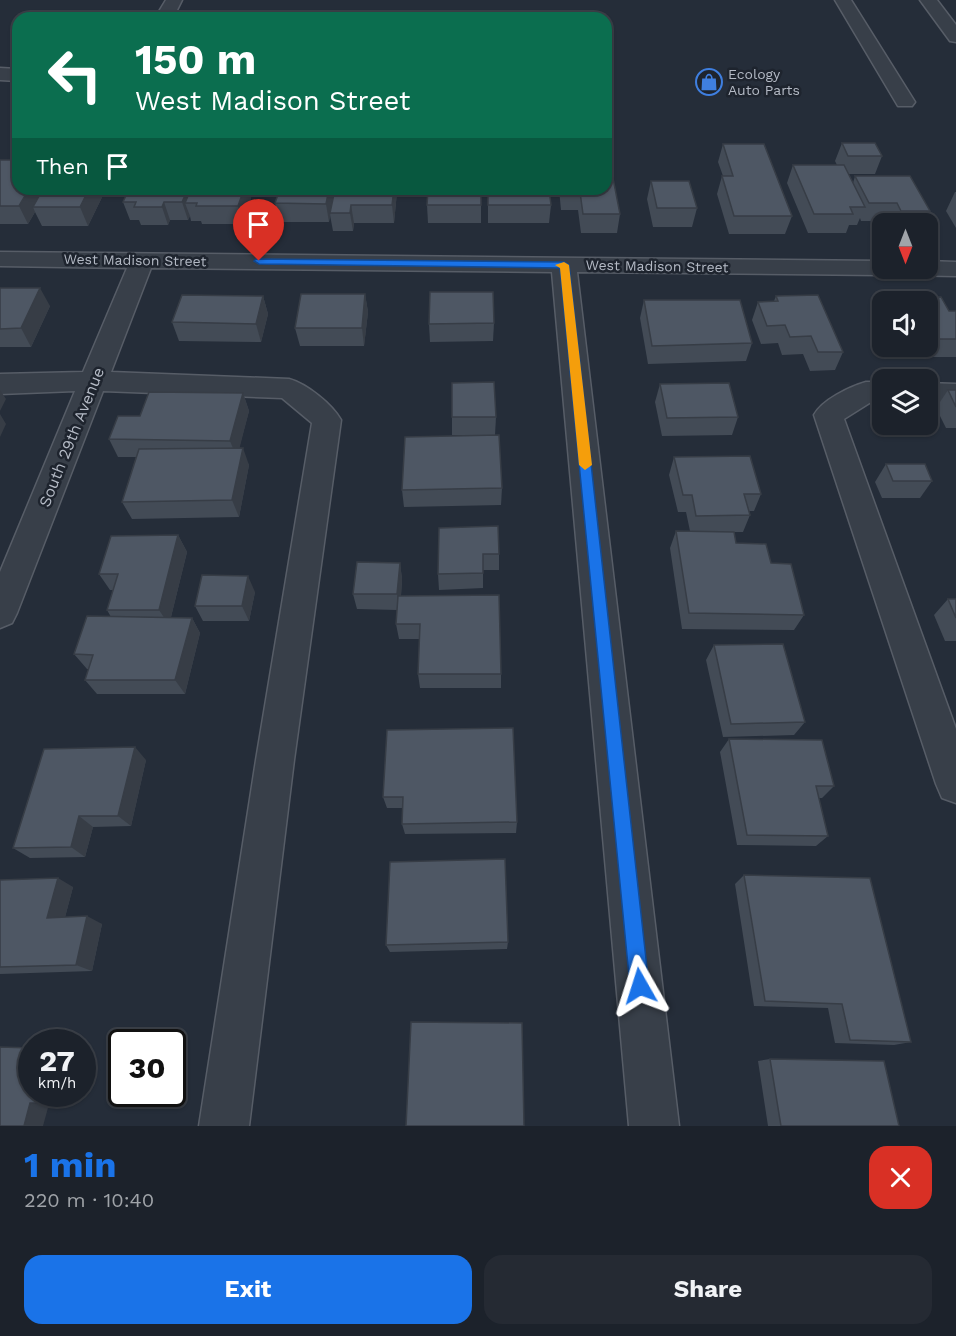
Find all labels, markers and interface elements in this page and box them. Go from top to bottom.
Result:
text: 150 m [135,35,256,84]
icon: left [36,36,114,114]
place label: Ecology Auto Parts [728,66,800,98]
shop icon: Ecology Auto Parts [694,67,724,97]
text: West Madison Street [135,85,410,117]
icon: arrive [101,150,134,183]
text: Then [36,154,89,179]
pin [233,199,284,261]
icon: arrive [242,208,275,241]
north arrow [872,213,938,279]
map controls [872,213,938,435]
street label: West Madison Street [64,251,207,269]
street label: West Madison Street [586,257,729,275]
button: sound [872,291,938,357]
street label: South 29th Avenue [35,365,108,510]
button: layers [872,369,938,435]
position arrow [608,954,672,1018]
speed limit sign: 30 [108,1029,186,1107]
text: 27 [39,1043,75,1078]
text: km/h [38,1074,76,1092]
text: 1 min [24,1144,116,1186]
button: close [869,1146,932,1209]
text: 220 m · 10:40 [24,1188,154,1212]
button: Exit [24,1255,472,1324]
button: Share [484,1255,932,1324]

